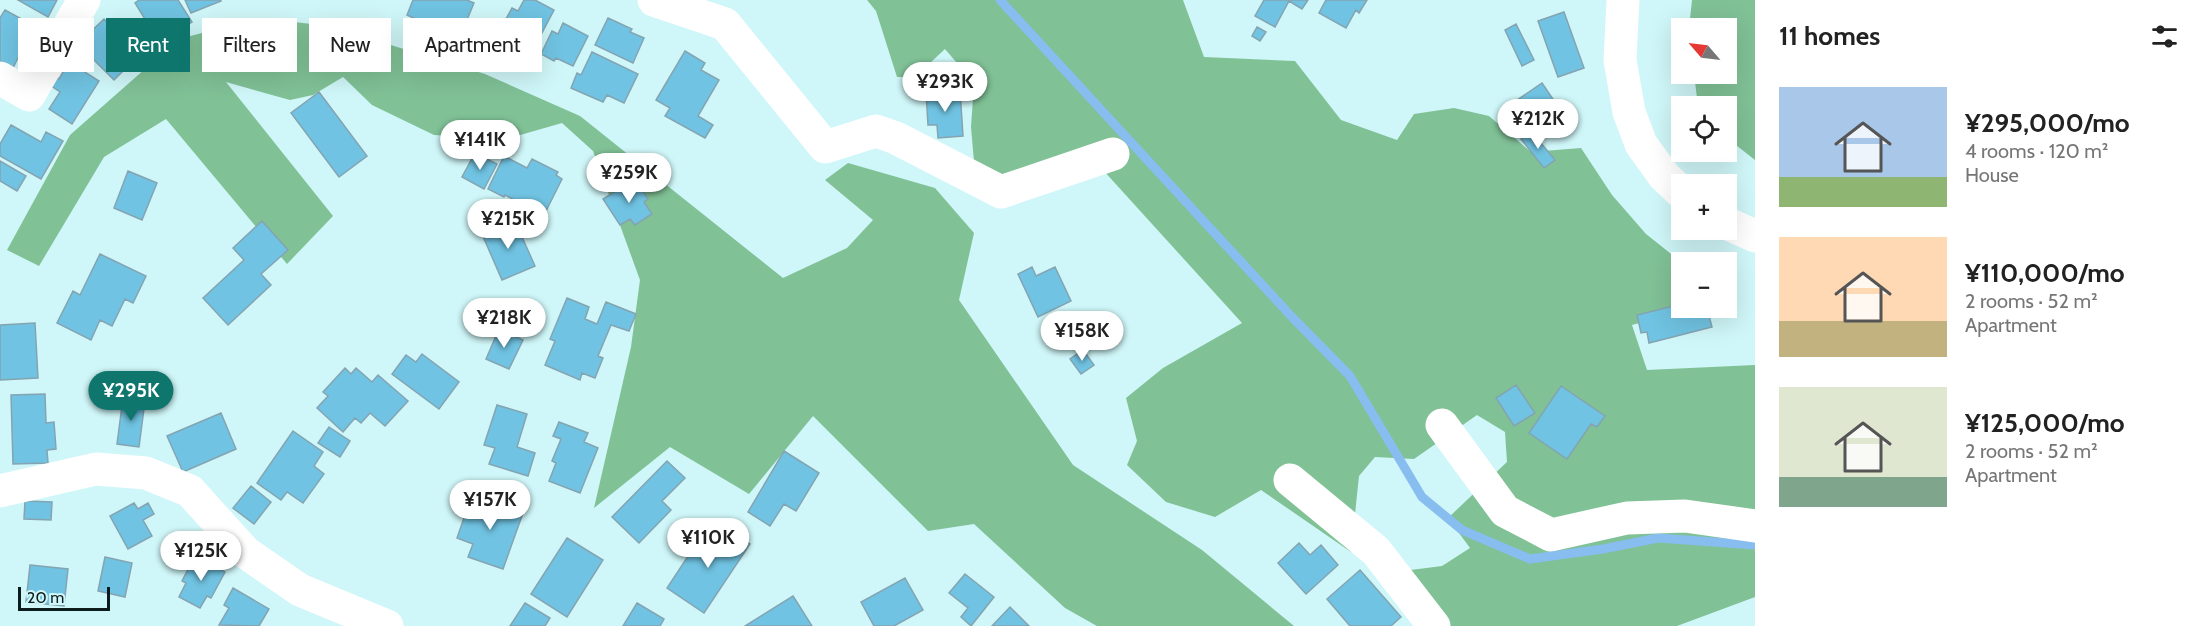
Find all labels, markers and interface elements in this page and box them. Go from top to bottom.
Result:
chip: Buy [18,18,94,72]
chip: Rent [106,18,190,72]
chip: Filters [202,18,297,72]
chip: New [309,18,391,72]
chip: Apartment [403,18,542,72]
north arrow [1671,18,1737,84]
map controls [1671,18,1737,318]
text: 11 homes [1779,20,1880,52]
icon: filters [2148,20,2181,53]
pin: ¥293K [903,62,987,113]
text: ¥293K [916,69,974,93]
button: locate [1671,96,1737,162]
pin: ¥212K [1496,99,1580,150]
text: ¥212K [1511,106,1565,130]
text: ¥295,000/mo [1965,107,2130,139]
icon: home [1827,111,1899,183]
pin: ¥141K [438,120,522,171]
text: ¥141K [454,127,506,151]
text: 4 rooms · 120 m² [1965,139,2108,163]
pin: ¥259K [587,153,671,204]
text: ¥259K [600,160,658,184]
text: House [1965,163,2019,187]
button: + [1671,174,1737,240]
pin: ¥215K [466,199,550,250]
text: ¥215K [481,206,535,230]
button: − [1671,252,1737,318]
text: ¥110,000/mo [1965,257,2125,289]
icon: home [1827,261,1899,333]
text: 2 rooms · 52 m² [1965,289,2098,313]
pin: ¥218K [462,298,546,349]
text: ¥218K [477,305,531,329]
pin: ¥158K [1040,311,1124,362]
text: Apartment [1965,313,2057,337]
text: ¥158K [1055,318,1109,342]
pin: ¥295K [89,371,173,422]
text: ¥295K [102,378,160,402]
text: ¥125,000/mo [1965,407,2125,439]
icon: home [1827,411,1899,483]
text: 2 rooms · 52 m² [1965,439,2098,463]
text: Apartment [1965,463,2057,487]
pin: ¥157K [448,480,532,531]
text: ¥157K [464,487,516,511]
pin: ¥110K [666,518,750,569]
text: ¥110K [681,525,735,549]
pin: ¥125K [159,531,243,582]
text: ¥125K [174,538,228,562]
scale bar [18,584,110,612]
text: 20 m [27,588,64,607]

